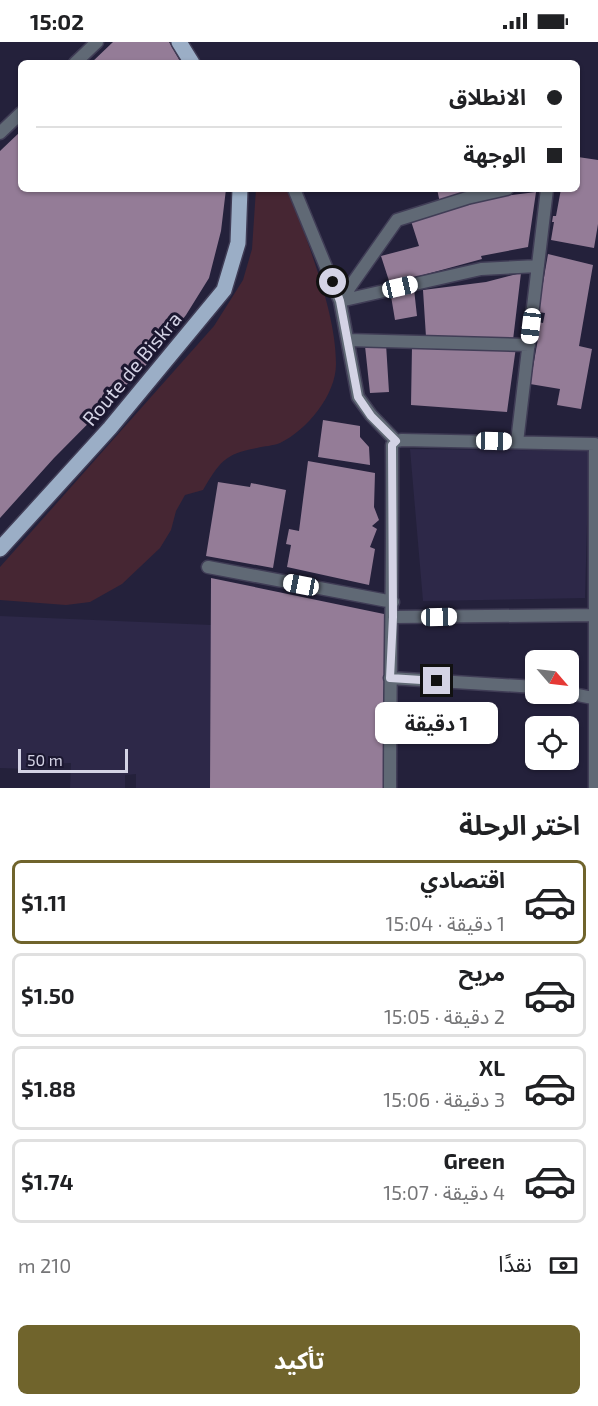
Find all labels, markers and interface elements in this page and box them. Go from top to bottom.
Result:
text: 15:02 [30,8,84,34]
text: الانطلاق [449,83,526,109]
text: الوجهة [463,141,526,167]
route start [319,268,346,295]
car [380,274,420,300]
street label: Route de Biskra [77,307,186,430]
car [520,307,542,345]
car [476,432,512,450]
car [282,573,320,597]
car [421,608,457,626]
north arrow [525,650,579,704]
map controls [525,650,579,770]
route end [423,667,450,694]
callout: 1 دقيقة [376,702,498,744]
text: 1 دقيقة [405,711,468,735]
button: locate [525,716,579,770]
scale bar [18,746,128,774]
text: 50 m [27,750,63,769]
text: اختر الرحلة [459,808,580,840]
text: اقتصادي [420,866,505,892]
icon: car [523,875,577,929]
text: $1.11 [21,889,67,915]
text: 1 دقيقة · 15:04 [386,911,505,935]
text: مريح [459,959,505,985]
icon: car [523,968,577,1022]
text: $1.50 [21,982,75,1008]
text: 2 دقيقة · 15:05 [384,1004,505,1028]
text: XL [479,1054,505,1080]
icon: car [523,1061,577,1115]
text: $1.88 [21,1075,76,1101]
text: 3 دقيقة · 15:06 [383,1087,505,1111]
text: Green [443,1147,505,1173]
icon: car [523,1154,577,1208]
text: $1.74 [21,1168,74,1194]
text: 4 دقيقة · 15:07 [383,1180,505,1204]
icon: cash [547,1249,580,1282]
text: نقدًا [498,1250,532,1276]
text: 210 m [18,1253,71,1277]
button: تأكيد [18,1325,580,1394]

